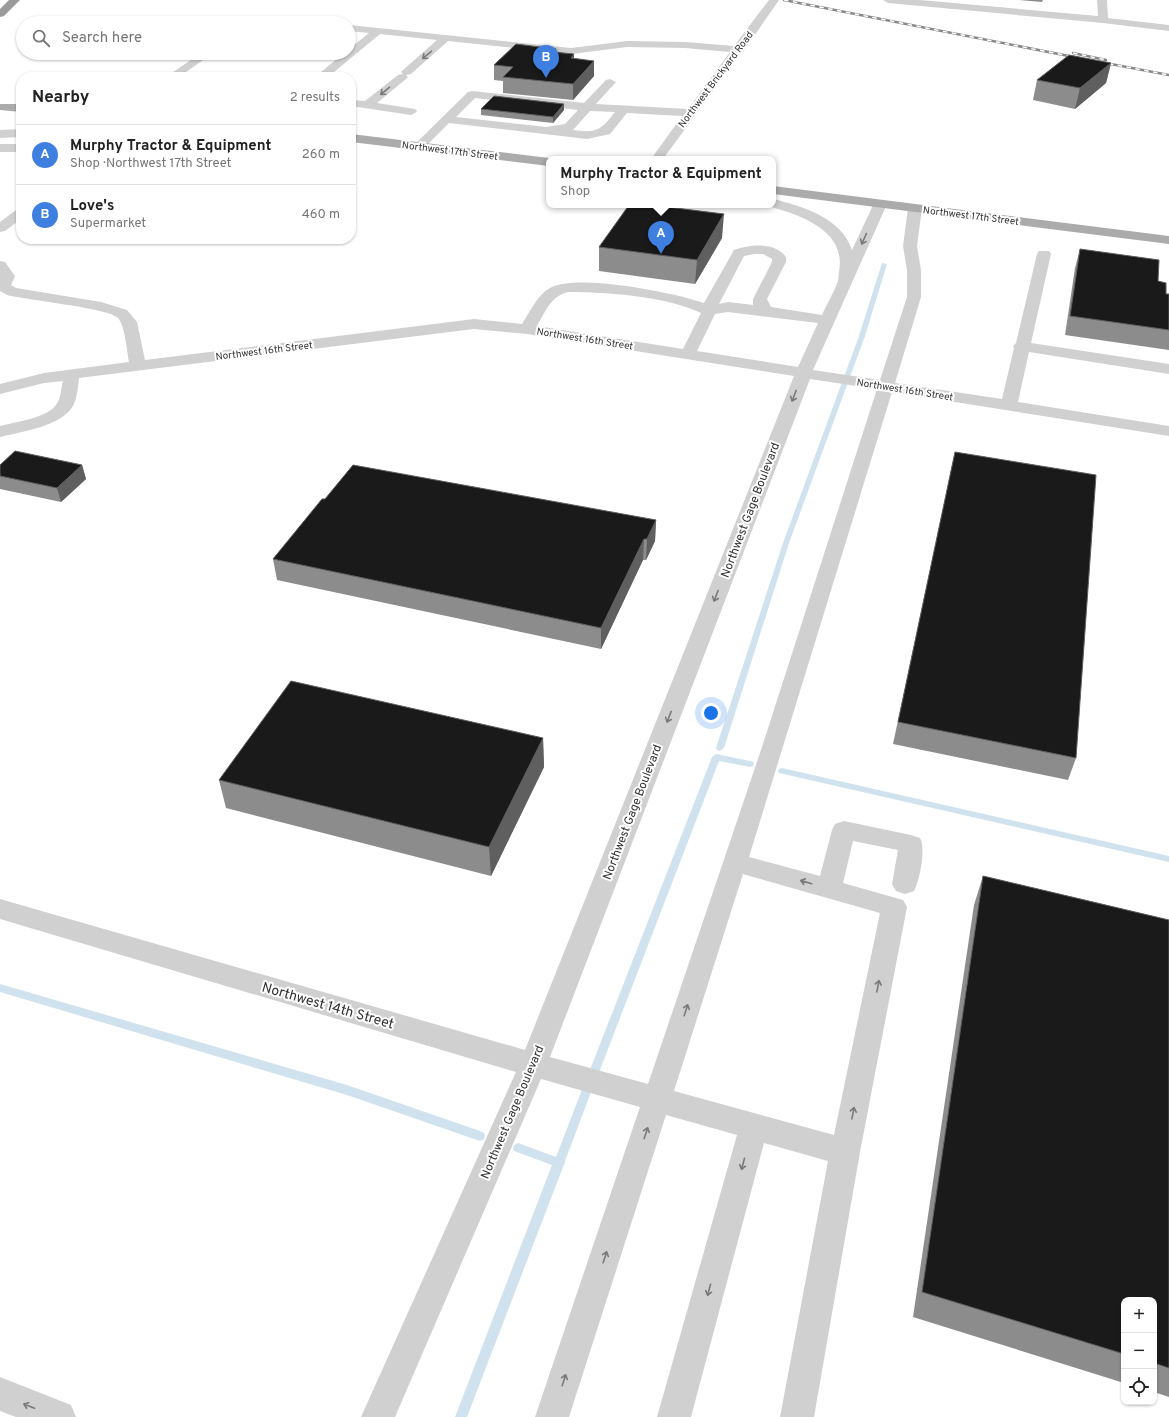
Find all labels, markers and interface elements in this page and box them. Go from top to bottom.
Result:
search box [16,16,356,60]
icon: search [30,27,52,49]
text: Search here [62,29,142,48]
street label: Northwest Brickyard Road [676,29,757,131]
pin: B [533,45,559,78]
one-way arrow [421,51,432,60]
one-way arrow [379,86,390,95]
text: Nearby [32,87,89,109]
text: 2 results [290,90,340,106]
text: Murphy Tractor & Equipment [70,137,271,156]
street label: Northwest 17th Street [401,139,499,164]
text: A [40,147,50,163]
text: 260 m [302,147,340,163]
text: Shop · Northwest 17th Street [70,156,231,172]
popup [546,156,776,208]
text: Murphy Tractor & Equipment [560,165,762,184]
text: Shop [560,184,590,200]
text: Love's [70,197,114,216]
street label: Northwest 17th Street [922,204,1020,229]
text: B [41,207,49,223]
text: 460 m [302,207,340,223]
text: Supermarket [70,216,146,232]
pin: A [648,221,674,254]
one-way arrow [860,233,867,245]
street label: Northwest 16th Street [536,325,634,354]
street label: Northwest 16th Street [215,339,314,364]
street label: Northwest 16th Street [856,376,954,405]
one-way arrow [790,390,798,402]
street label: Northwest Gage Boulevard [718,440,784,580]
one-way arrow [712,589,720,601]
your location [701,703,721,723]
one-way arrow [665,710,673,722]
street label: Northwest Gage Boulevard [600,742,666,882]
one-way arrow [800,878,813,885]
street label: Northwest 14th Street [260,979,396,1033]
one-way arrow [875,980,883,993]
one-way arrow [683,1004,691,1016]
street label: Northwest Gage Boulevard [478,1043,548,1182]
one-way arrow [849,1107,857,1120]
one-way arrow [643,1127,650,1140]
one-way arrow [739,1158,747,1171]
one-way arrow [602,1250,609,1263]
one-way arrow [705,1283,712,1296]
map controls [1121,1297,1157,1405]
button: + [1121,1297,1157,1333]
button: − [1121,1333,1157,1369]
button: locate [1121,1369,1157,1405]
one-way arrow [561,1374,569,1386]
one-way arrow [24,1401,36,1409]

